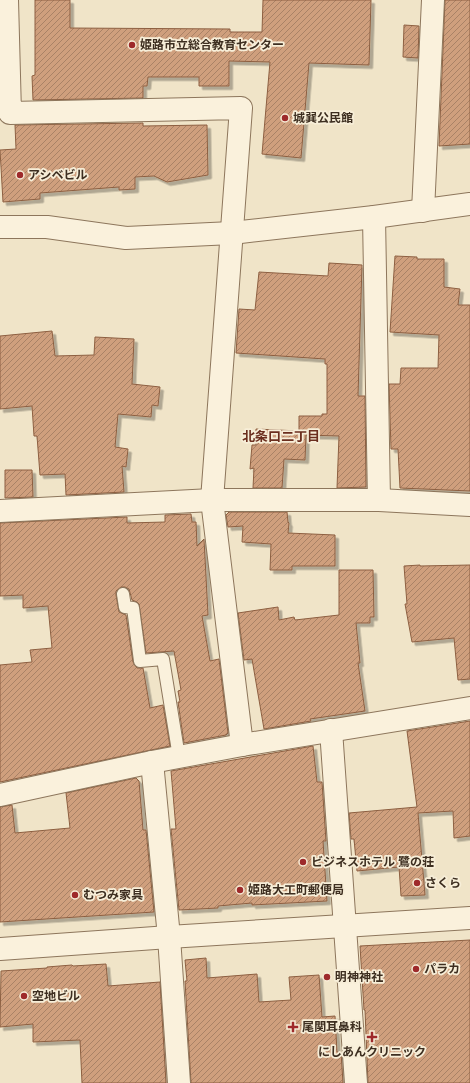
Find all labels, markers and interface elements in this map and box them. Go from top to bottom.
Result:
place label: 姫路市立総合教育センター [140,38,284,52]
marker: 姫路市立総合教育センター [127,40,137,50]
place label: 城巽公民館 [293,111,353,125]
marker: 城巽公民館 [280,113,290,123]
place label: アシベビル [28,168,88,182]
marker: アシベビル [15,170,25,180]
district label: 北条口二丁目 [242,429,320,444]
place label: ビジネスホテル 鷺の荘 [311,855,434,869]
marker: ビジネスホテル 鷺の荘 [298,857,308,867]
place label: さくら [425,876,461,890]
marker: さくら [412,878,422,888]
place label: 姫路大工町郵便局 [248,883,344,897]
marker: 姫路大工町郵便局 [235,885,245,895]
place label: むつみ家具 [83,888,143,902]
marker: むつみ家具 [70,890,80,900]
place label: パラカ [424,962,460,976]
marker: パラカ [411,964,421,974]
place label: 明神神社 [335,970,383,984]
marker: 明神神社 [322,972,332,982]
place label: 空地ビル [32,989,80,1003]
marker: 空地ビル [19,991,29,1001]
place label: 尾関耳鼻科 [302,1020,362,1034]
marker: 尾関耳鼻科 [287,1021,299,1033]
marker: にしあんクリニック [366,1031,378,1043]
place label: にしあんクリニック [318,1045,426,1059]

